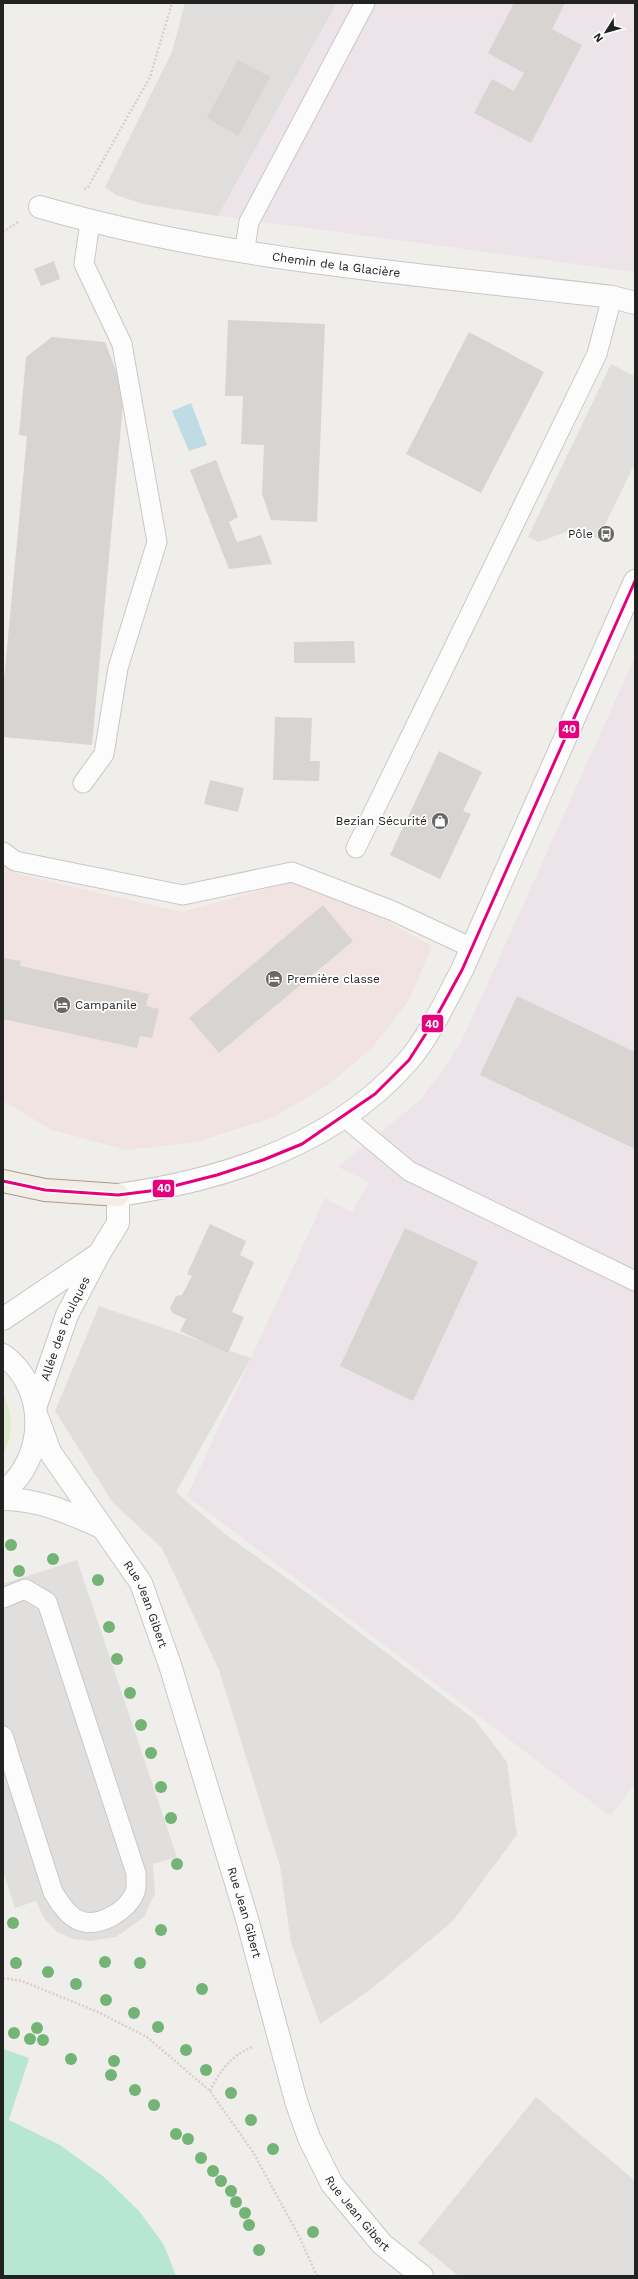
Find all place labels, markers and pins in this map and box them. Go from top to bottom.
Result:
bus stop icon: Pôle [596,524,616,544]
place label: Pôle [568,527,593,541]
shop icon: Bezian Sécurité [430,811,450,831]
place label: Bezian Sécurité [336,814,427,828]
hotel icon: Première classe [264,969,284,989]
place label: Première classe [287,972,380,986]
hotel icon: Campanile [52,995,72,1015]
place label: Campanile [75,998,137,1012]

